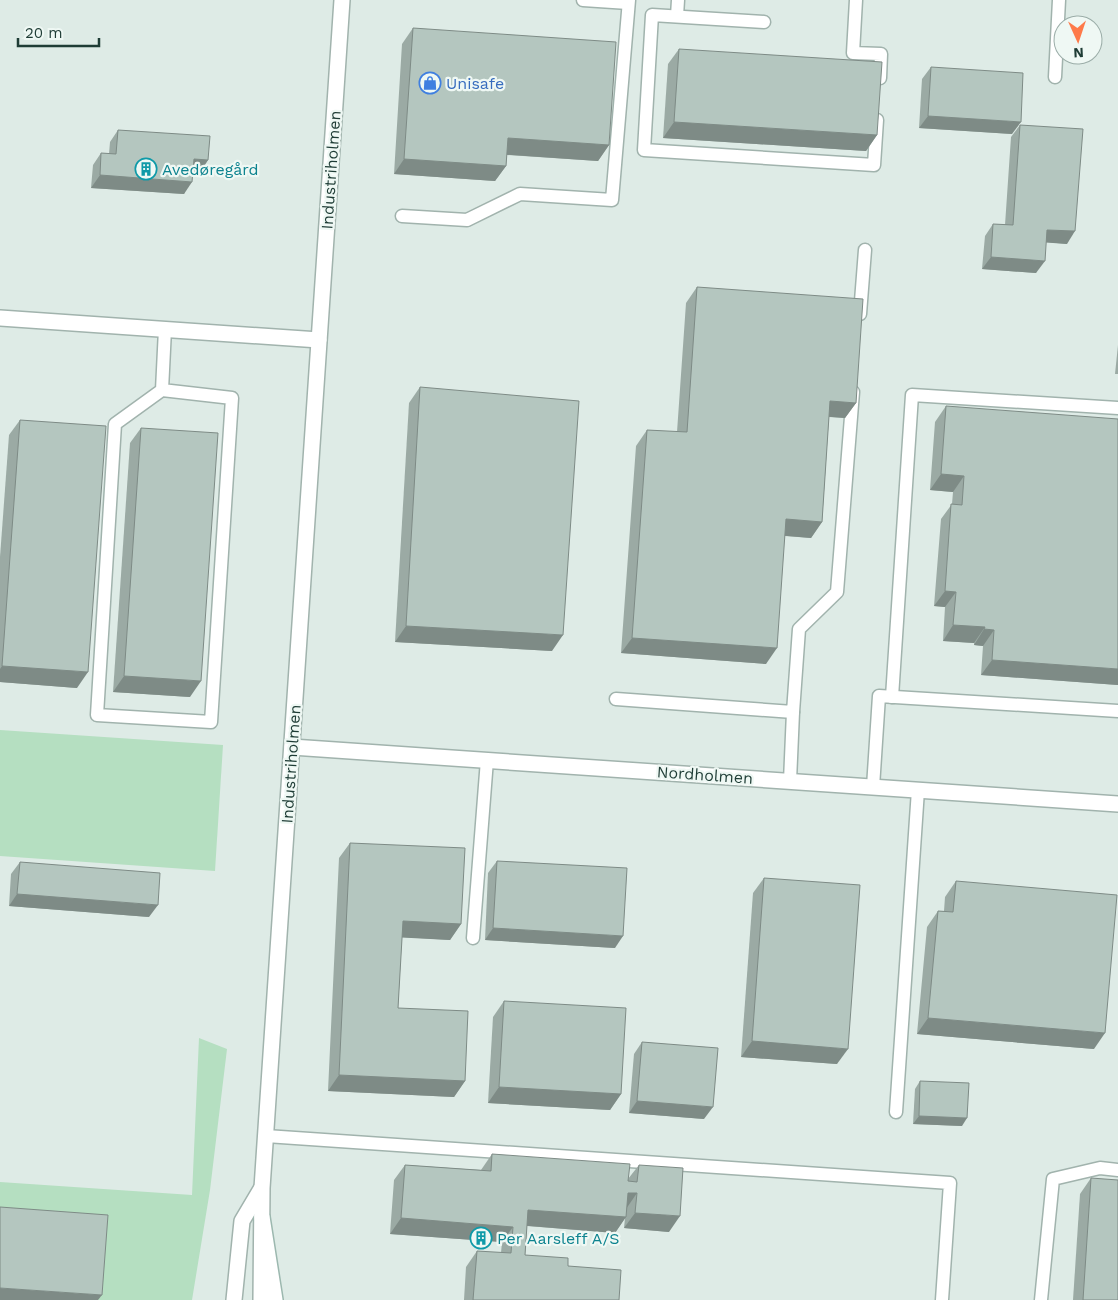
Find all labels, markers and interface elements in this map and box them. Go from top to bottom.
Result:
scale bar [18,15,99,47]
north arrow [1053,15,1103,65]
text: 20 m [25,24,63,42]
text: N [1073,45,1084,61]
shop icon: Unisafe [418,71,442,95]
place label: Unisafe [446,74,504,93]
street label: Industriholmen [317,110,345,230]
building icon: Avedøregård [134,157,158,181]
place label: Avedøregård [162,160,259,179]
street label: Industriholmen [277,704,305,824]
street label: Nordholmen [656,762,754,788]
building icon: Per Aarsleff A/S [469,1226,493,1250]
place label: Per Aarsleff A/S [497,1229,620,1248]

